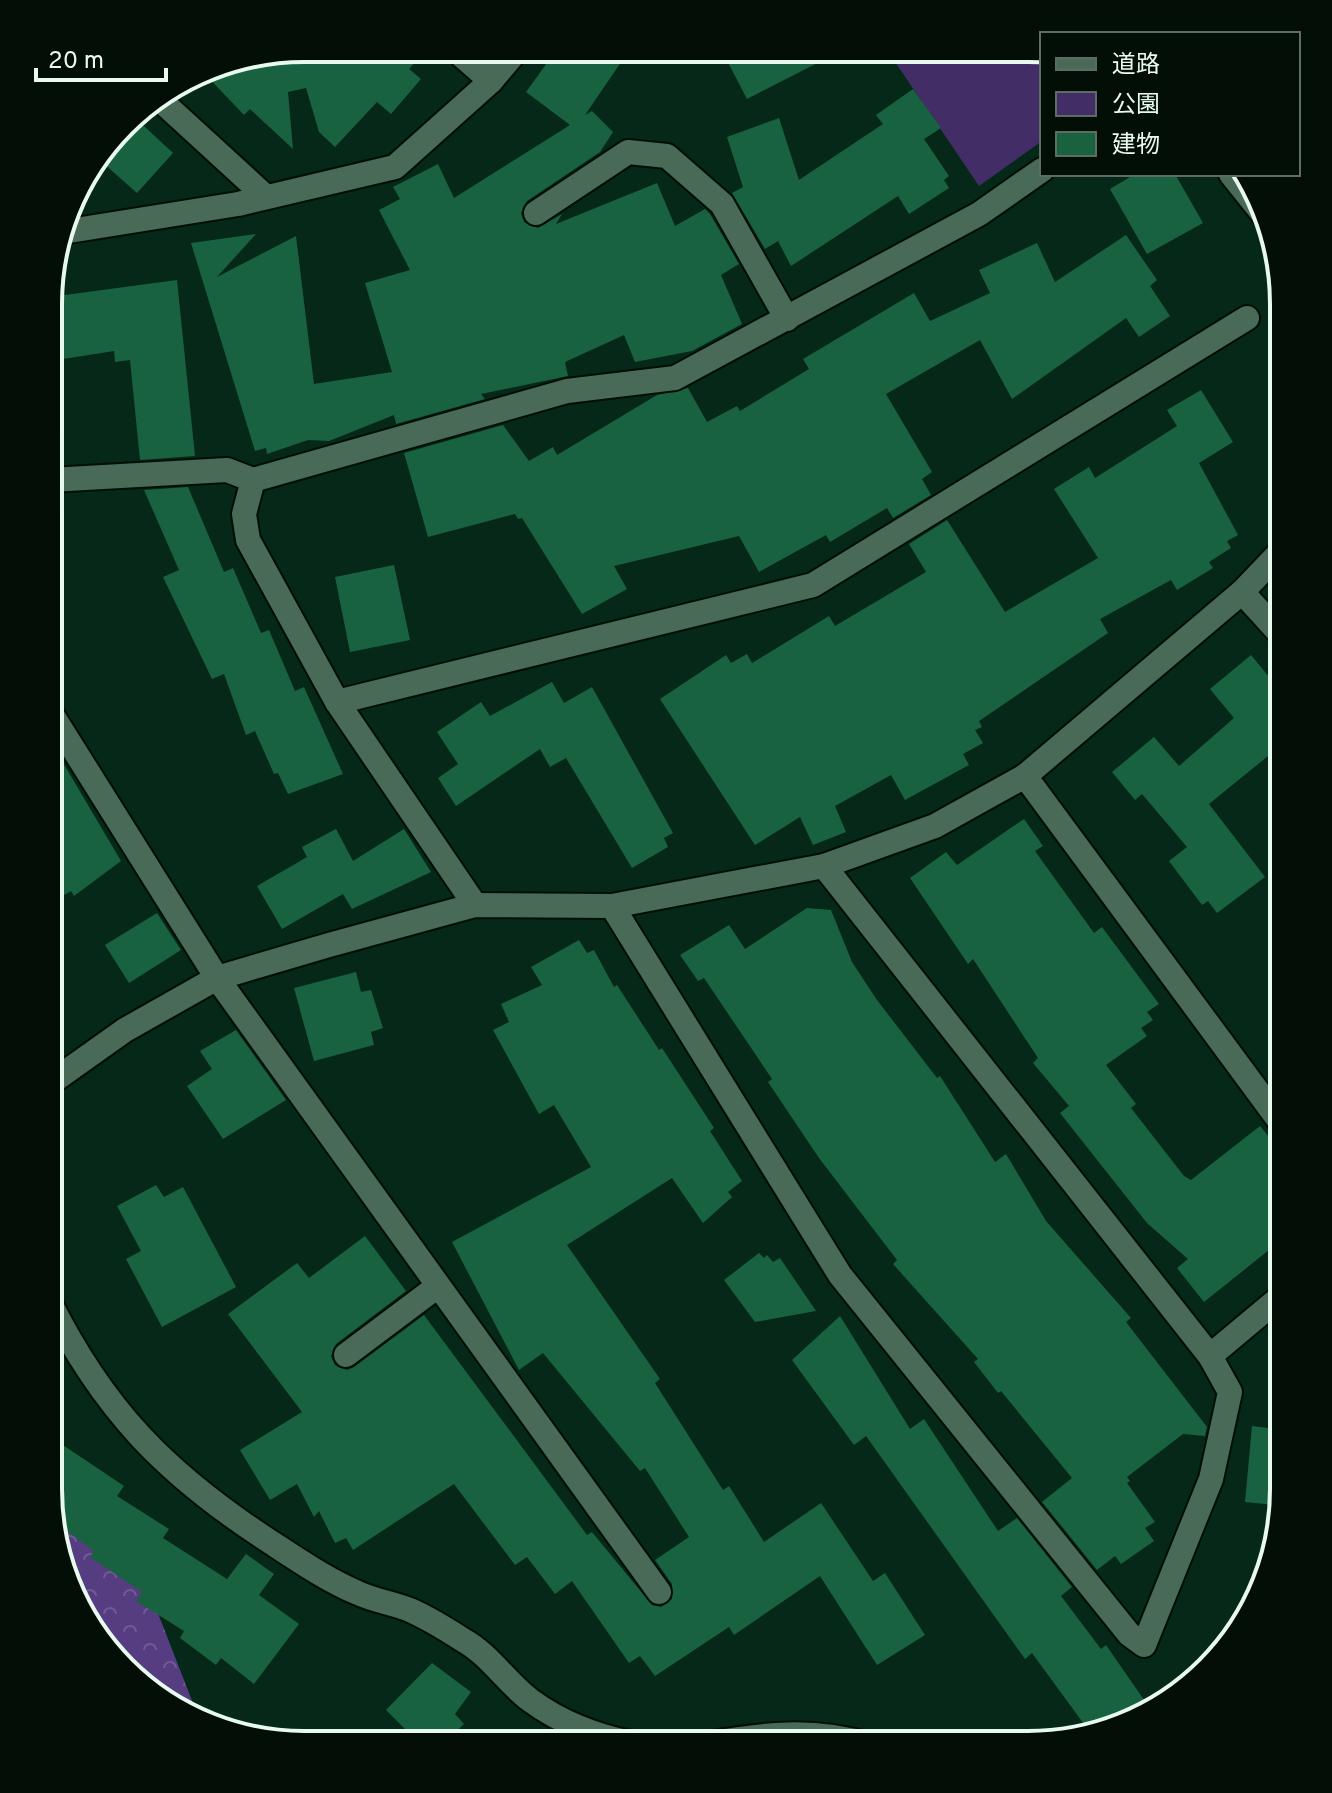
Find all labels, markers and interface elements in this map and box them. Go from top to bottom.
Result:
scale bar [36,32,166,82]
legend [1040,32,1300,176]
text: 20 m [48,47,104,77]
text: 道路 [1112,51,1160,81]
text: 公園 [1112,91,1160,121]
text: 建物 [1112,131,1160,161]

